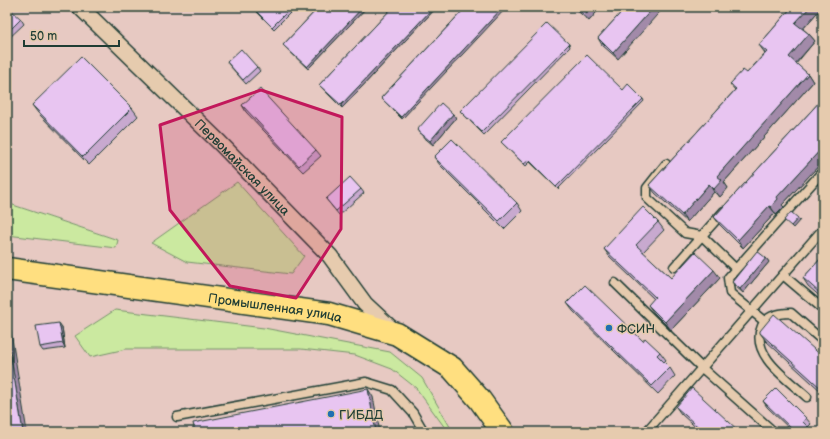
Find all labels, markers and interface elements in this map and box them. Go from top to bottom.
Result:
scale bar [24,22,119,48]
text: 50 m [30,29,57,44]
street label: Первомайская улица [191,116,293,219]
street label: Промышленная улица [207,290,344,327]
place label: ФСИН [617,321,655,337]
marker: ФСИН [604,323,614,333]
place label: ГИБДД [339,407,383,423]
marker: ГИБДД [326,409,336,419]

